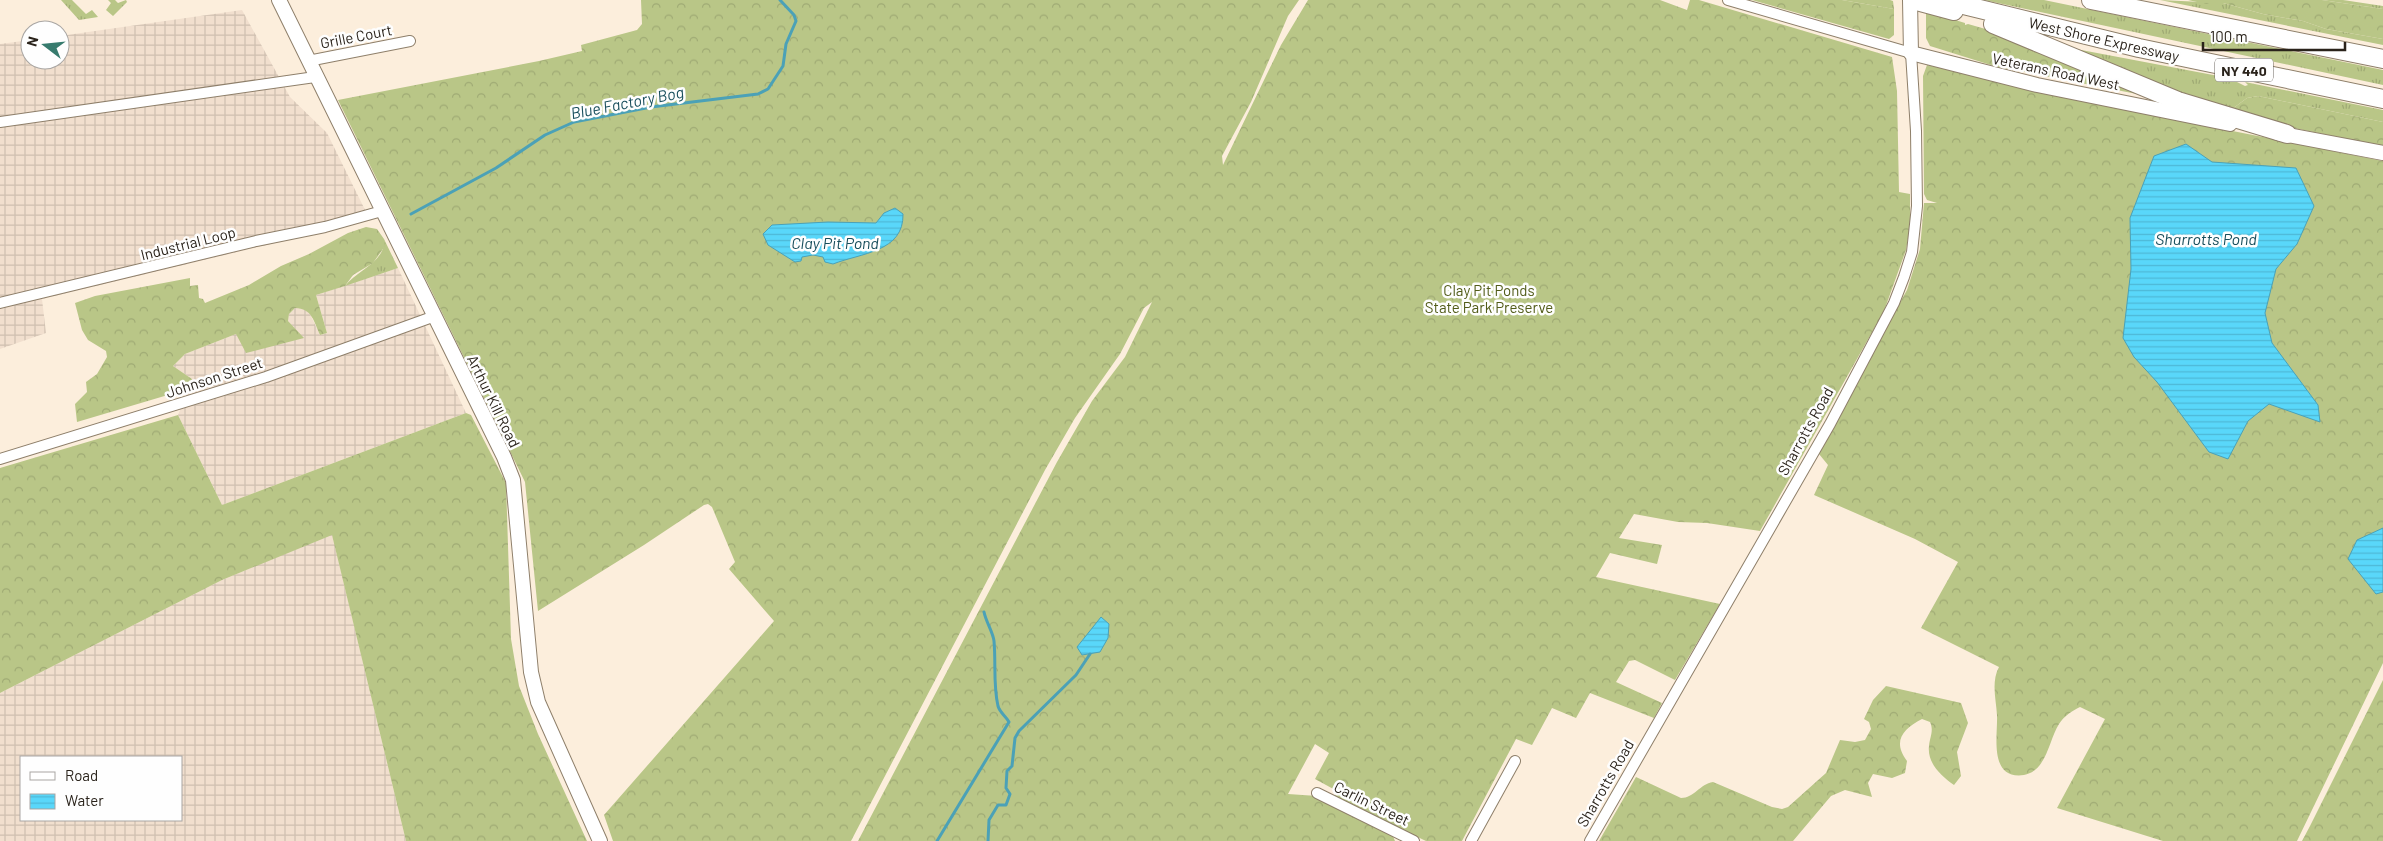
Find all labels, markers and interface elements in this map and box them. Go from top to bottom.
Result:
street label: West Shore Expressway [2027,13,2181,65]
north arrow [20,20,70,70]
street label: Grille Court [319,20,393,52]
scale bar [2203,20,2346,52]
text: 100 m [2210,27,2248,45]
text: N [23,34,41,48]
street label: Veterans Road West [1991,49,2121,93]
road number: NY 440 [2215,58,2273,82]
water label: Blue Factory Bog [569,82,685,122]
street label: Industrial Loop [139,222,237,264]
water label: Sharrotts Pond [2155,229,2257,248]
water label: Clay Pit Pond [791,233,879,252]
park label: Clay Pit Ponds State Park Preserve [1425,281,1553,316]
street label: Arthur Kill Road [464,352,524,450]
street label: Johnson Street [163,353,265,401]
street label: Sharrotts Road [1773,384,1837,478]
street label: Sharrotts Road [1573,736,1637,830]
legend [20,756,182,821]
text: Road [65,766,98,784]
street label: Carlin Street [1331,777,1413,829]
text: Water [65,791,104,809]

